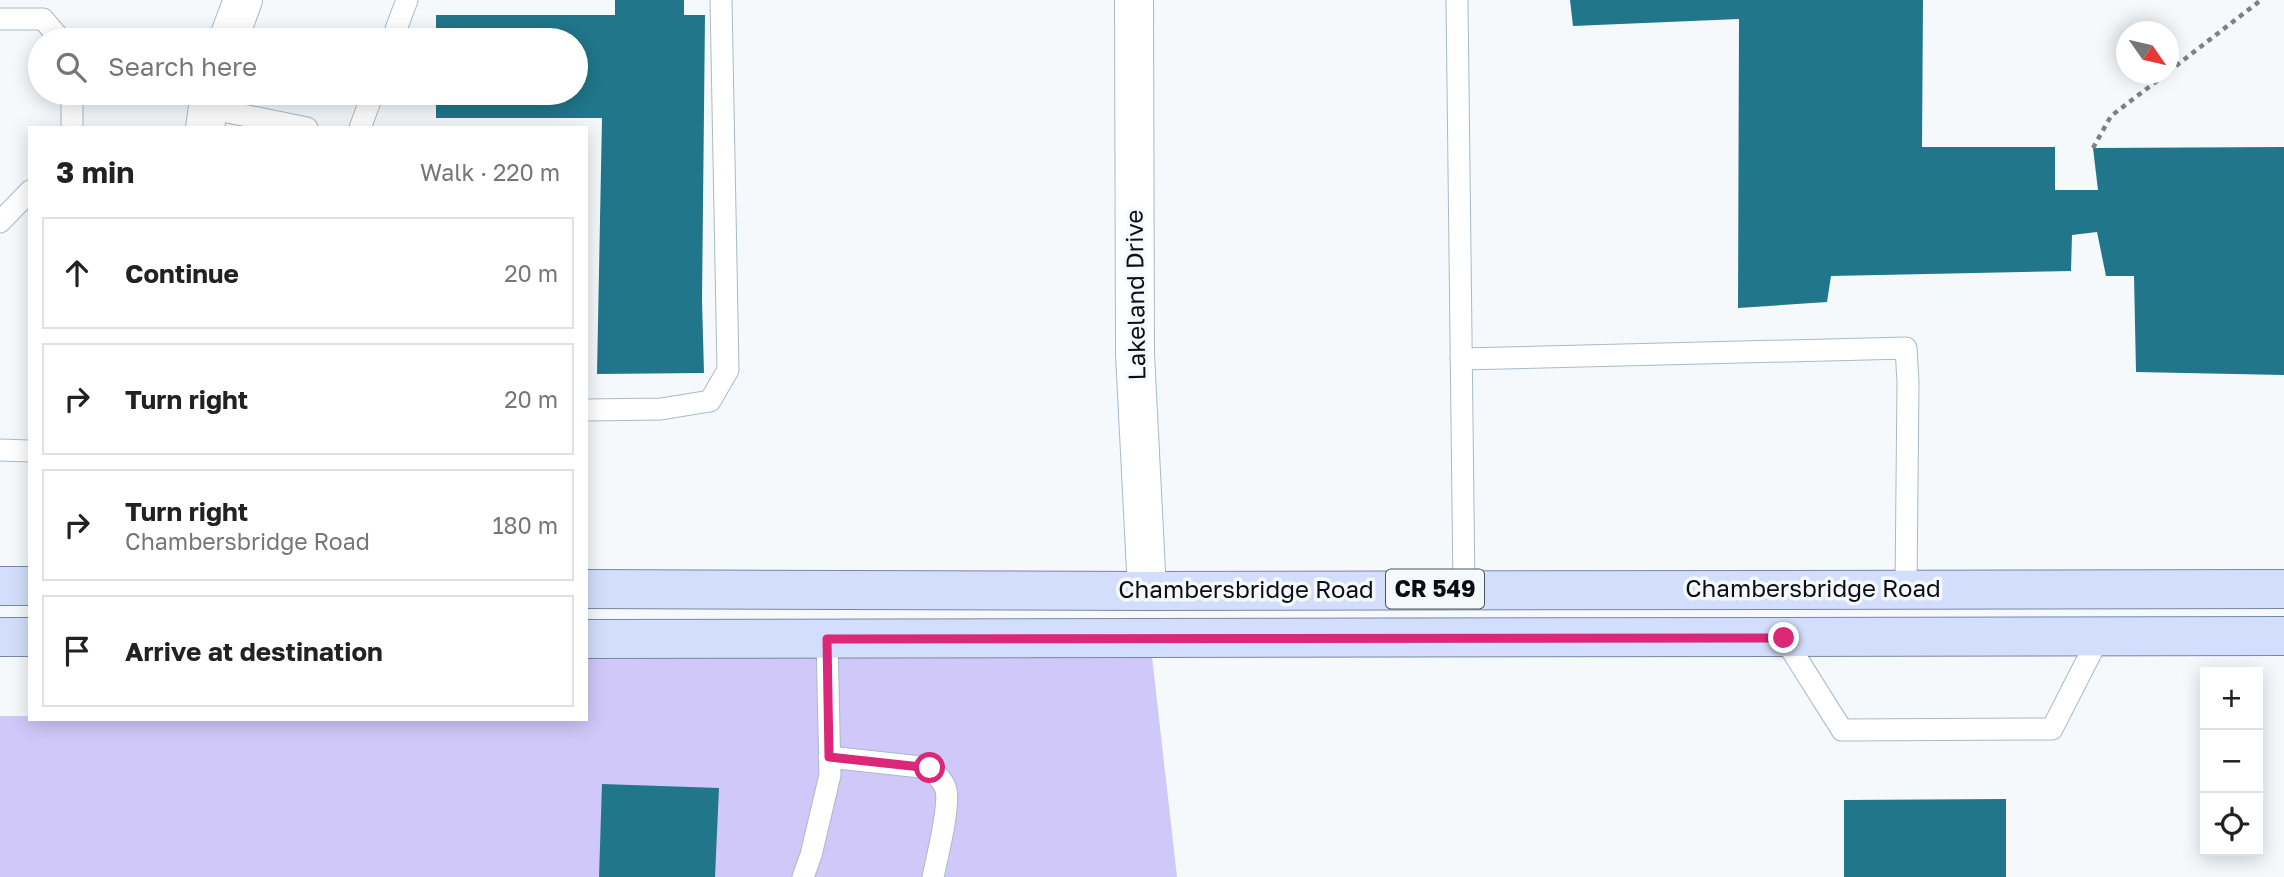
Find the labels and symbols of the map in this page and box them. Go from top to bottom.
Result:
north arrow [2116,21,2179,84]
street label: Lakeland Drive [1119,209,1150,381]
road number: CR 549 [1386,569,1484,608]
street label: Chambersbridge Road [1685,573,1941,602]
street label: Chambersbridge Road [1118,574,1374,603]
route end [1768,622,1799,653]
route start [914,752,945,783]

